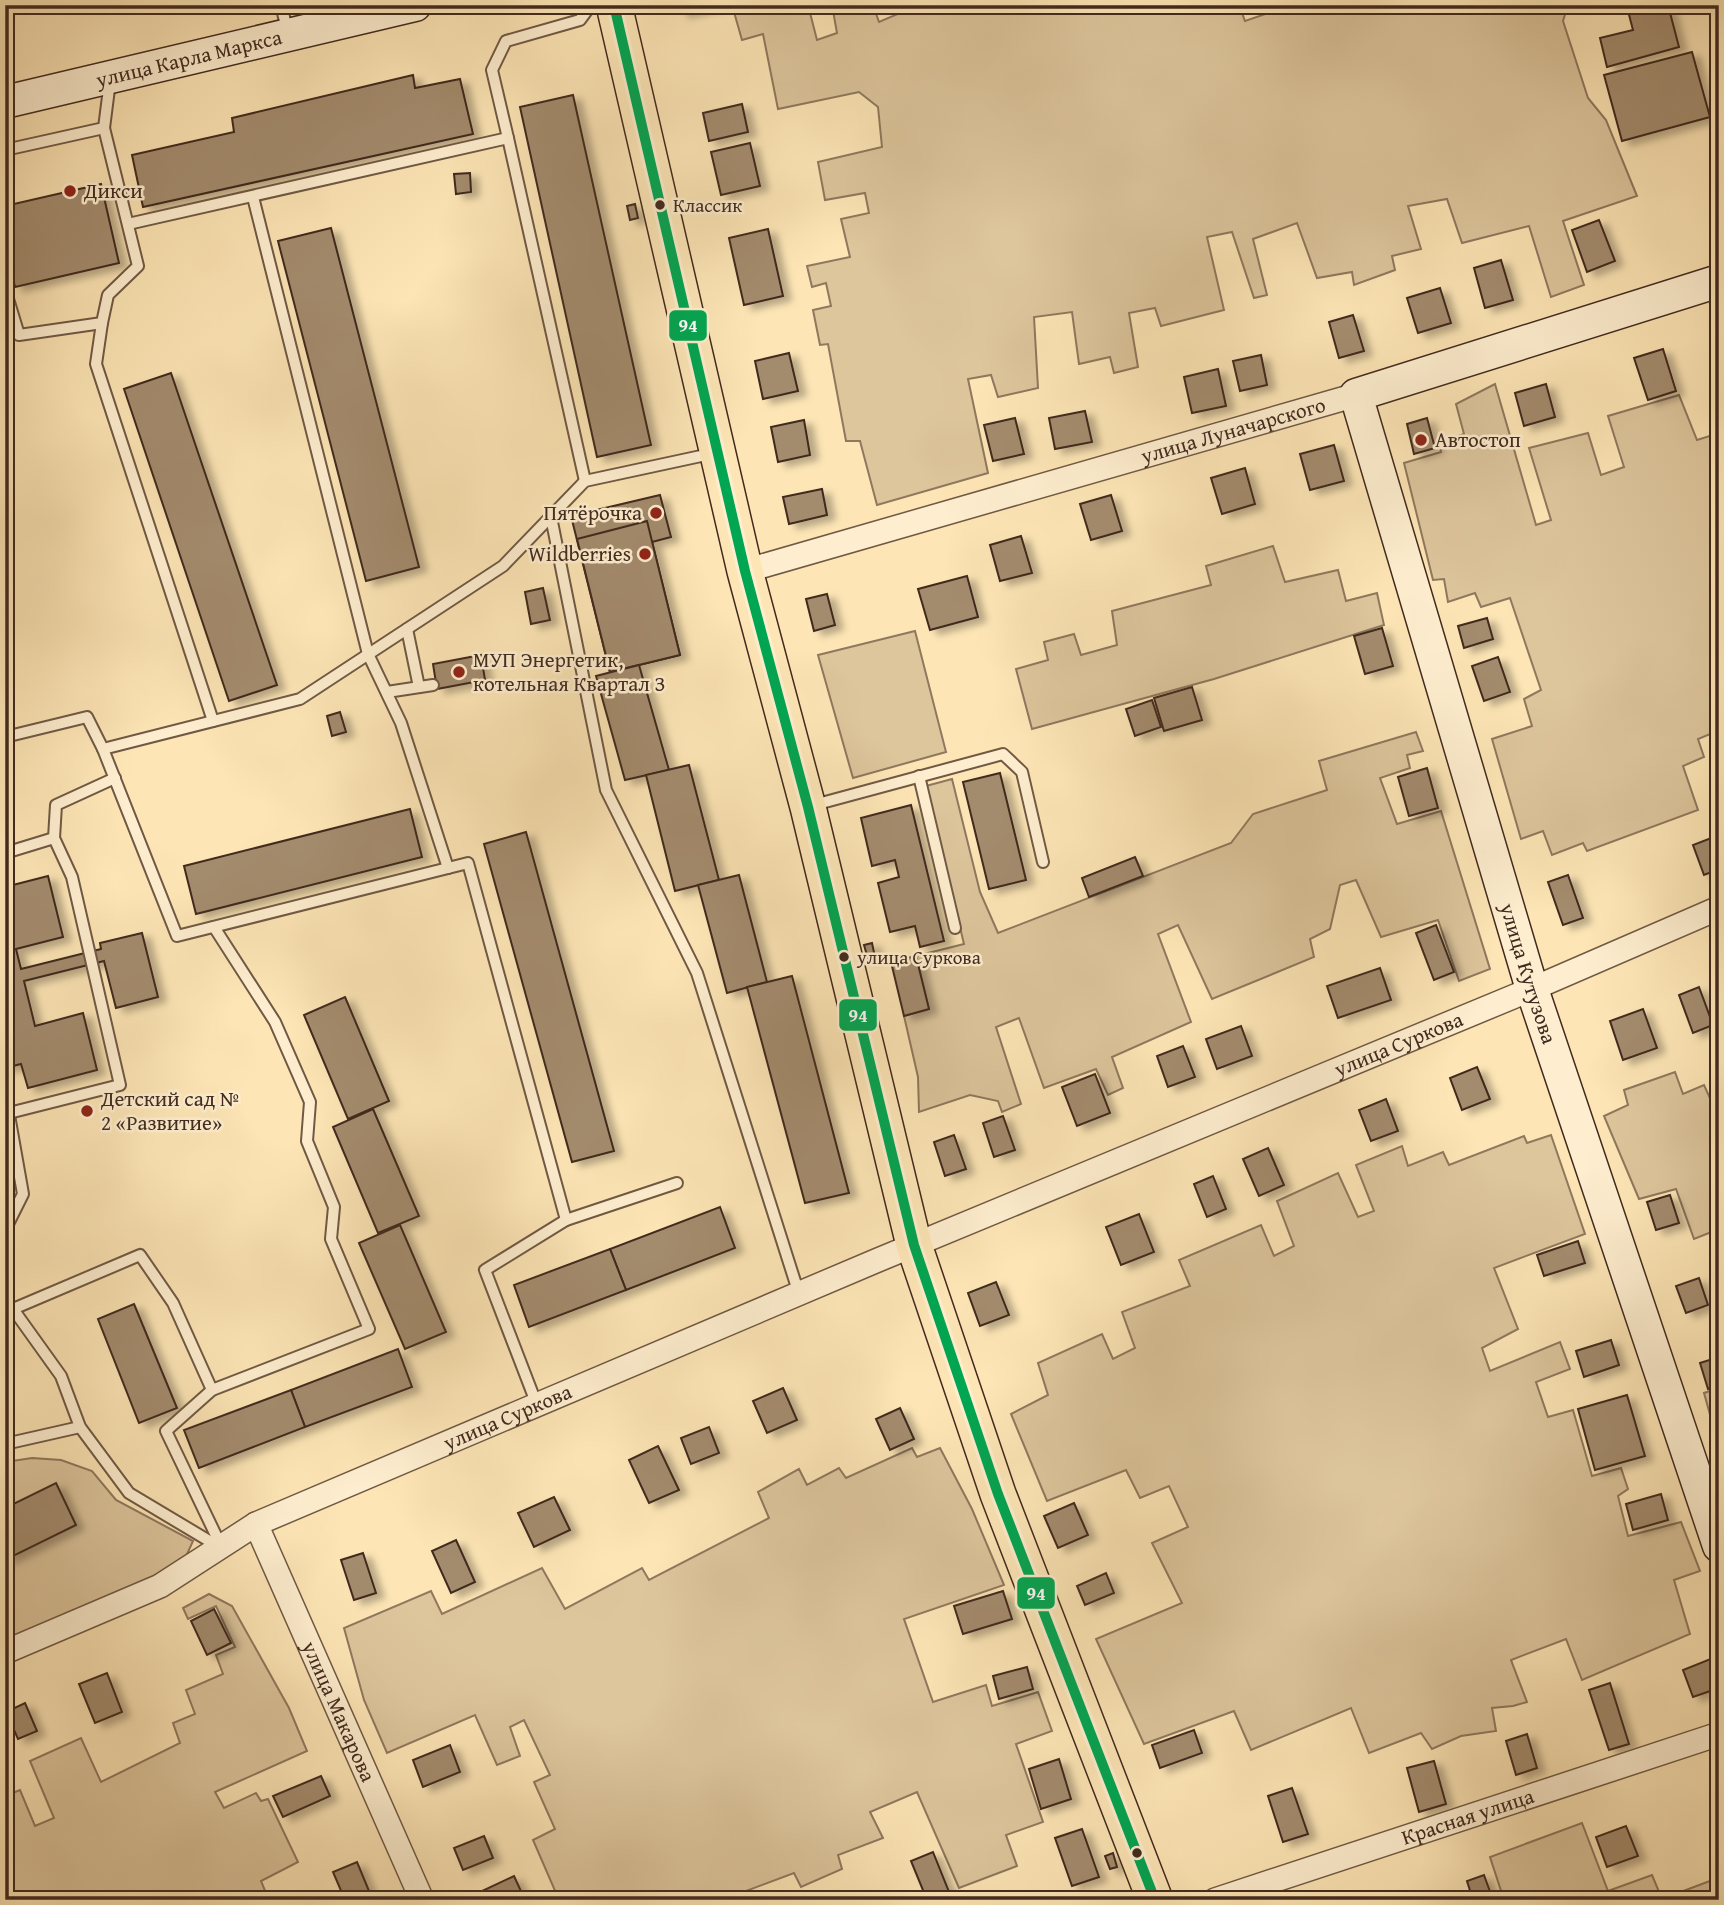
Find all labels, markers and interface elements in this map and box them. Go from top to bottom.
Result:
street label: улица Карла Маркса [92,21,285,95]
place label: Дикси [83,175,143,206]
marker: Дикси [62,183,78,199]
place label: Классик [673,191,742,219]
marker: Классик [653,198,667,212]
line badge: 94 [668,309,708,342]
text: 94 [678,311,698,339]
street label: улица Луначарского [1136,389,1329,471]
place label: Автостоп [1435,424,1521,455]
marker: Автостоп [1413,432,1429,448]
place label: Пятёрочка [544,497,642,528]
marker: Пятёрочка [648,505,664,521]
place label: Wildberries [528,538,631,569]
marker: Wildberries [637,546,653,562]
place label: МУП Энергетик, котельная Квартал З [473,644,665,699]
marker: МУП Энергетик, котельная Квартал З [451,664,467,680]
street label: улица Кутузова [1492,898,1565,1048]
place label: улица Суркова [856,943,981,971]
marker: улица Суркова [837,950,851,964]
line badge: 94 [838,998,878,1032]
text: 94 [848,1001,868,1029]
street label: улица Суркова [1328,1003,1468,1085]
place label: Детский сад № 2 «Развитие» [100,1083,240,1138]
marker: Детский сад № 2 «Развитие» [79,1103,95,1119]
street label: улица Суркова [437,1376,576,1458]
line badge: 94 [1016,1576,1056,1610]
text: 94 [1026,1579,1046,1607]
street label: улица Макарова [294,1635,384,1787]
street label: Красная улица [1397,1780,1538,1853]
unlabelled marker [1130,1846,1144,1860]

